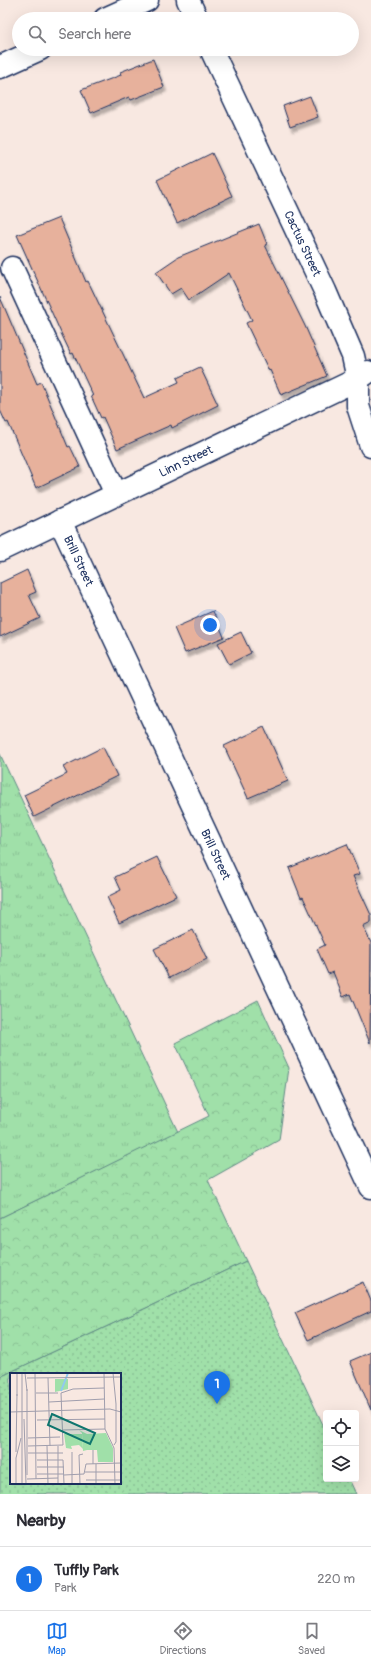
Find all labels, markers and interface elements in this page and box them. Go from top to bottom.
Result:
search box [12,12,359,56]
icon: search [26,23,48,45]
text: Search here [58,25,131,44]
street label: Cactus Street [280,209,324,279]
street label: Linn Street [157,442,215,481]
street label: Brill Street [60,533,96,589]
your location [200,615,220,635]
street label: Brill Street [197,827,234,882]
pin: 1 [204,1371,230,1404]
inset map [10,1373,121,1484]
map controls [323,1410,359,1482]
button: locate [323,1410,359,1446]
button: layers [323,1446,359,1482]
text: Nearby [16,1510,65,1531]
text: Tuffly Park [54,1561,119,1580]
text: 1 [26,1571,32,1587]
text: 220 m [317,1571,355,1587]
text: Park [54,1580,77,1596]
tab: Map [46,1620,68,1657]
tab: Directions [160,1620,206,1657]
tab: Saved [298,1620,325,1657]

